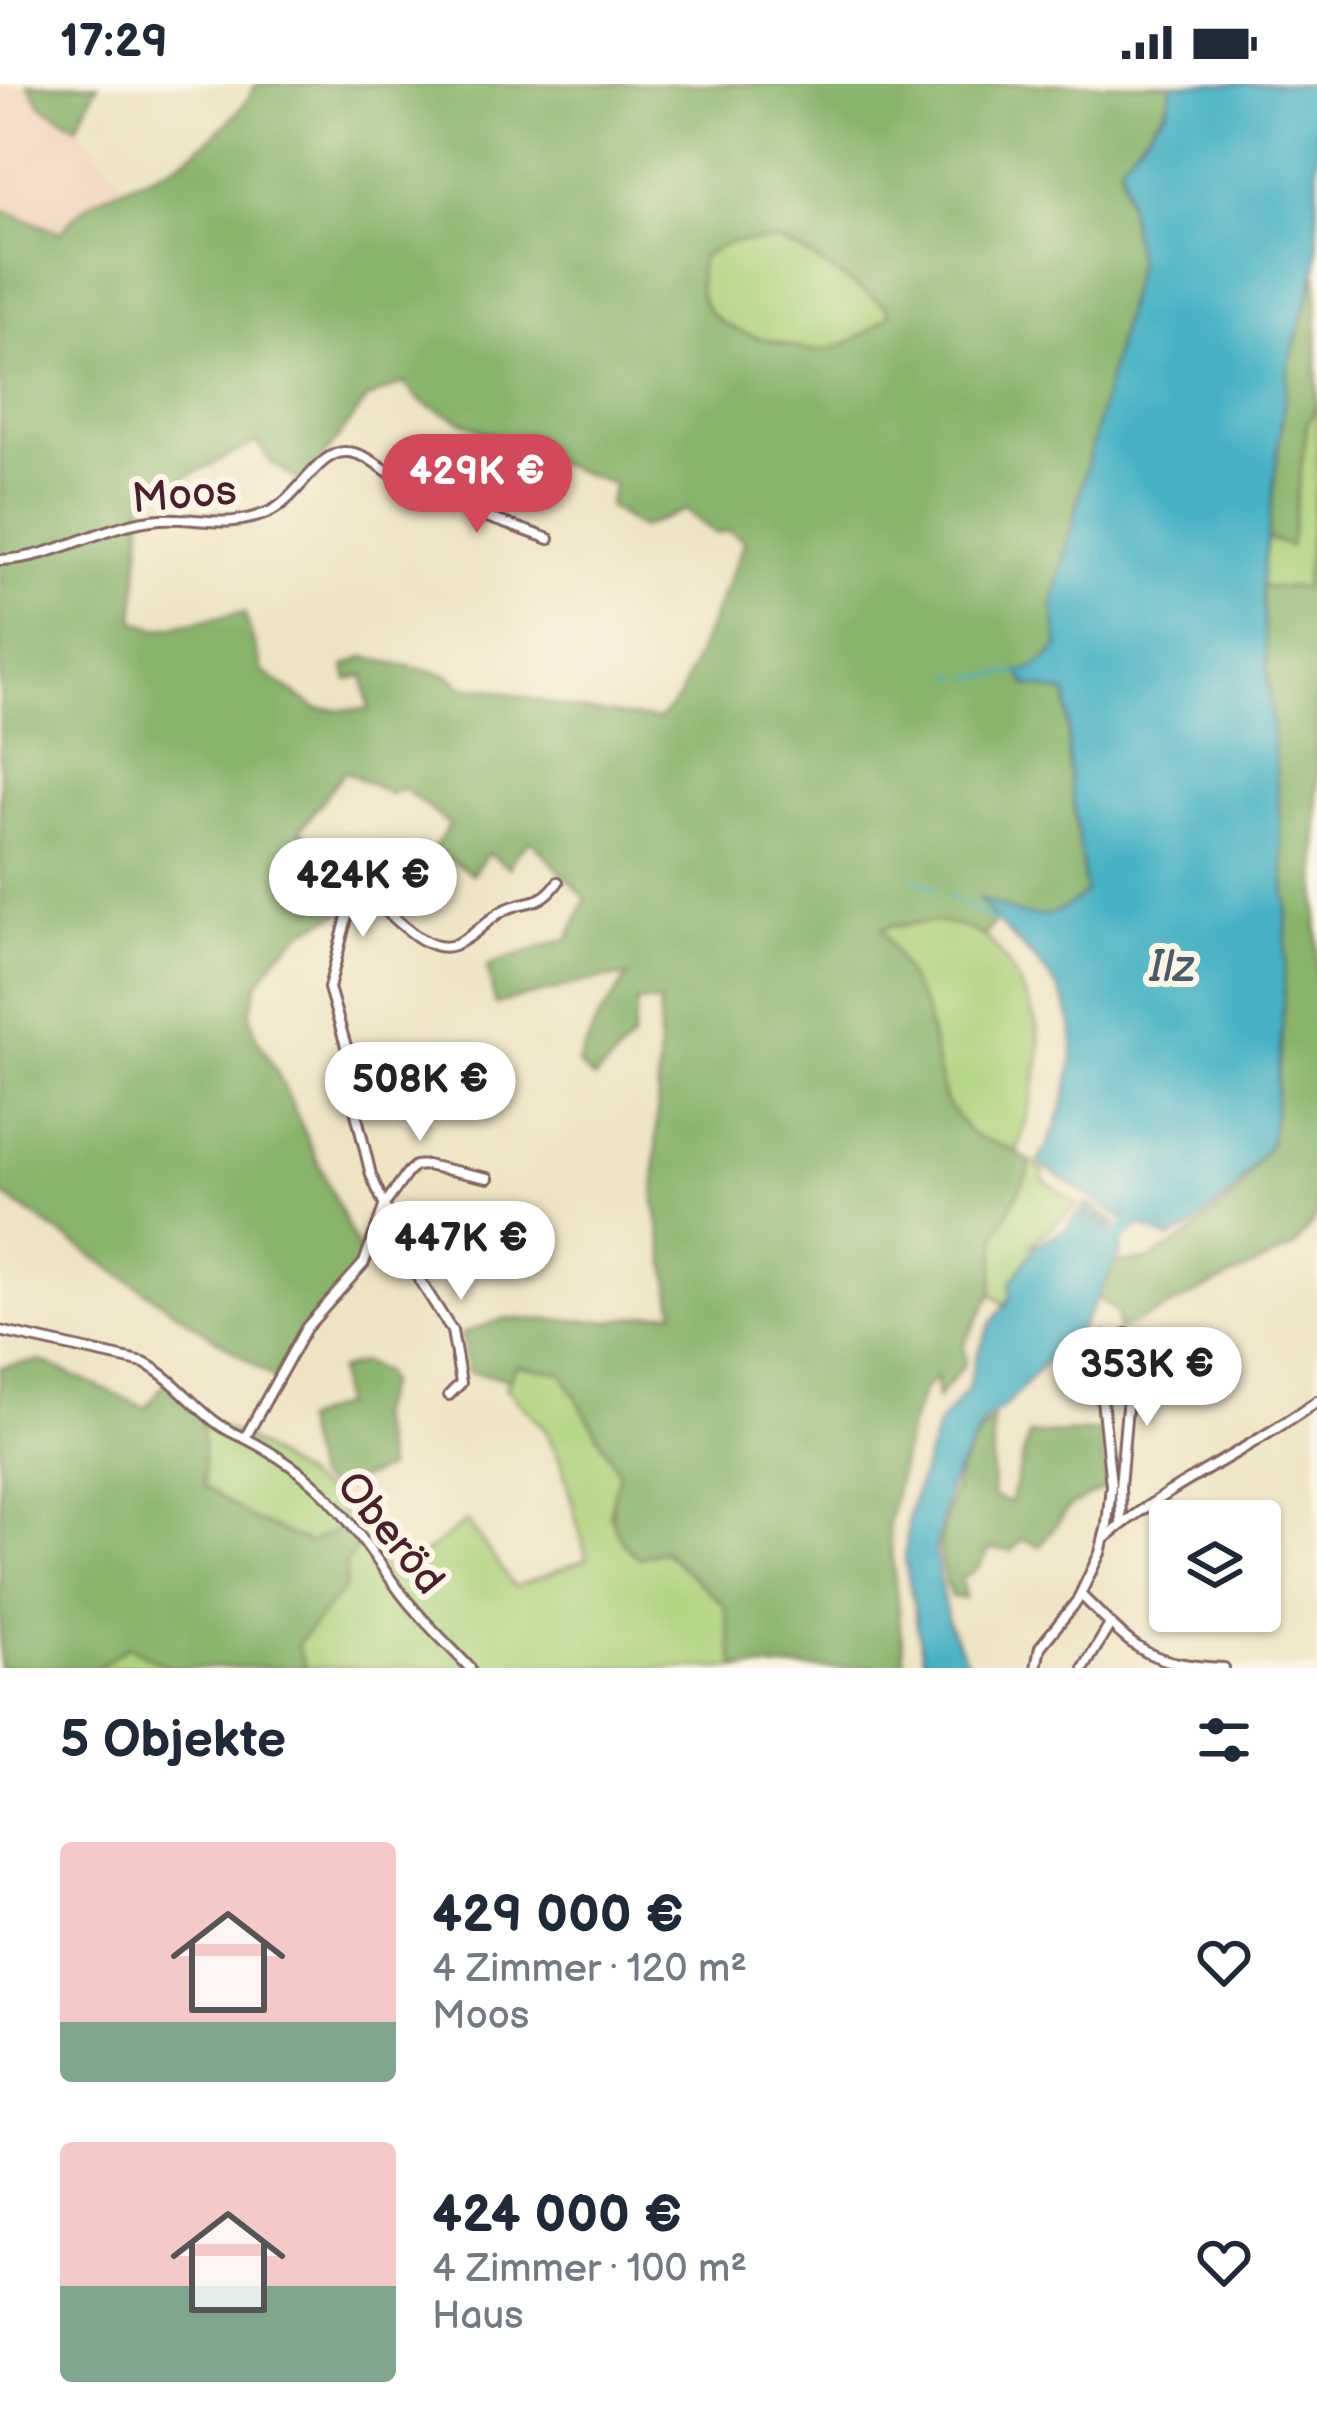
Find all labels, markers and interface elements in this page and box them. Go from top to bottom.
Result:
text: 17:29 [60,15,168,70]
pin: 429K € [379,434,575,536]
text: 429K € [409,449,545,496]
street label: Moos [130,466,239,525]
pin: 424K € [265,838,461,940]
text: 424K € [296,853,430,900]
water label: Ilz [1148,940,1196,995]
pin: 508K € [322,1042,518,1144]
text: 508K € [352,1057,488,1104]
pin: 447K € [363,1201,559,1303]
text: 447K € [394,1216,528,1263]
pin: 353K € [1049,1327,1245,1429]
text: 353K € [1080,1342,1214,1389]
street label: Oberöd [325,1462,455,1605]
map controls [1149,1500,1281,1632]
button: layers [1149,1500,1281,1632]
icon: filters [1191,1707,1257,1773]
text: 5 Objekte [60,1710,286,1771]
text: 429 000 € [432,1885,684,1946]
icon: home [156,1890,300,2034]
icon: heart [1191,1929,1257,1995]
text: 4 Zimmer · 120 m² [432,1946,747,1993]
text: Moos [432,1993,529,2040]
text: 424 000 € [432,2185,682,2246]
icon: home [156,2190,300,2334]
icon: heart [1191,2229,1257,2295]
text: 4 Zimmer · 100 m² [432,2246,747,2293]
text: Haus [432,2293,524,2340]

